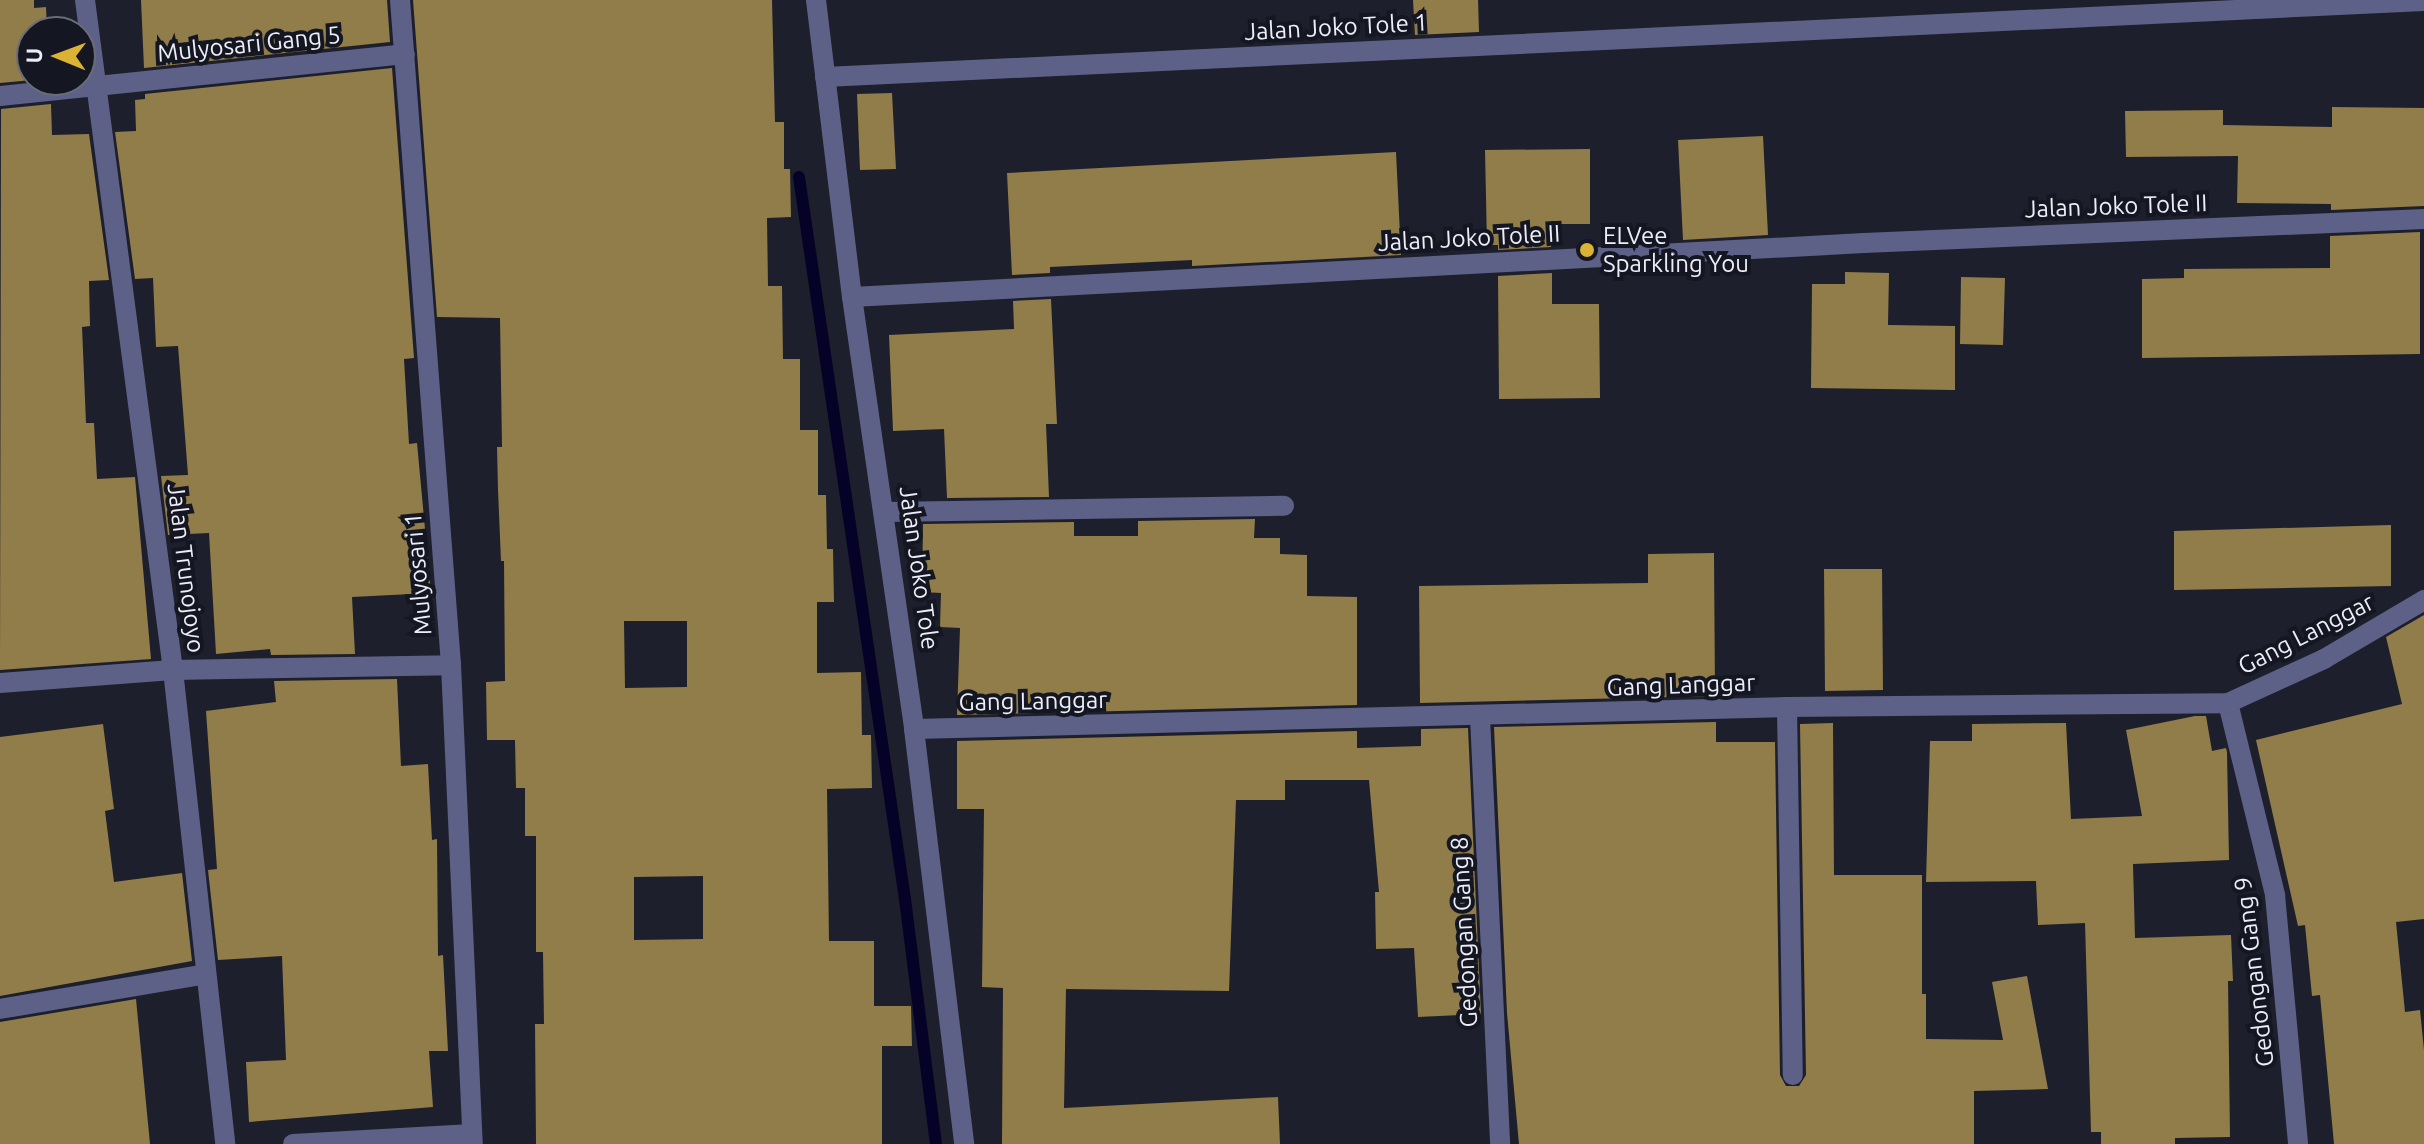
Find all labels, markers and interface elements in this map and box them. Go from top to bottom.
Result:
street label: Jalan Joko Tole 1 [1243,8,1429,46]
north arrow [16,16,96,96]
street label: Mulyosari Gang 5 [156,20,342,68]
text: U [21,48,46,64]
street label: Jalan Joko Tole II [2024,188,2208,224]
street label: Jalan Joko Tole II [1377,219,1561,257]
place label: ELVee Sparkling You [1603,222,1749,278]
marker: ELVee Sparkling You [1578,241,1596,259]
street label: Jalan Trunojoyo [161,482,211,654]
street label: Jalan Joko Tole [893,484,945,652]
street label: Mulyosari 1 [398,511,438,637]
street label: Gang Langgar [2233,587,2379,681]
street label: Gang Langgar [1606,668,1756,702]
street label: Gang Langgar [958,685,1108,717]
street label: Gedongan Gang 8 [1445,836,1483,1028]
street label: Gedongan Gang 9 [2228,875,2280,1069]

